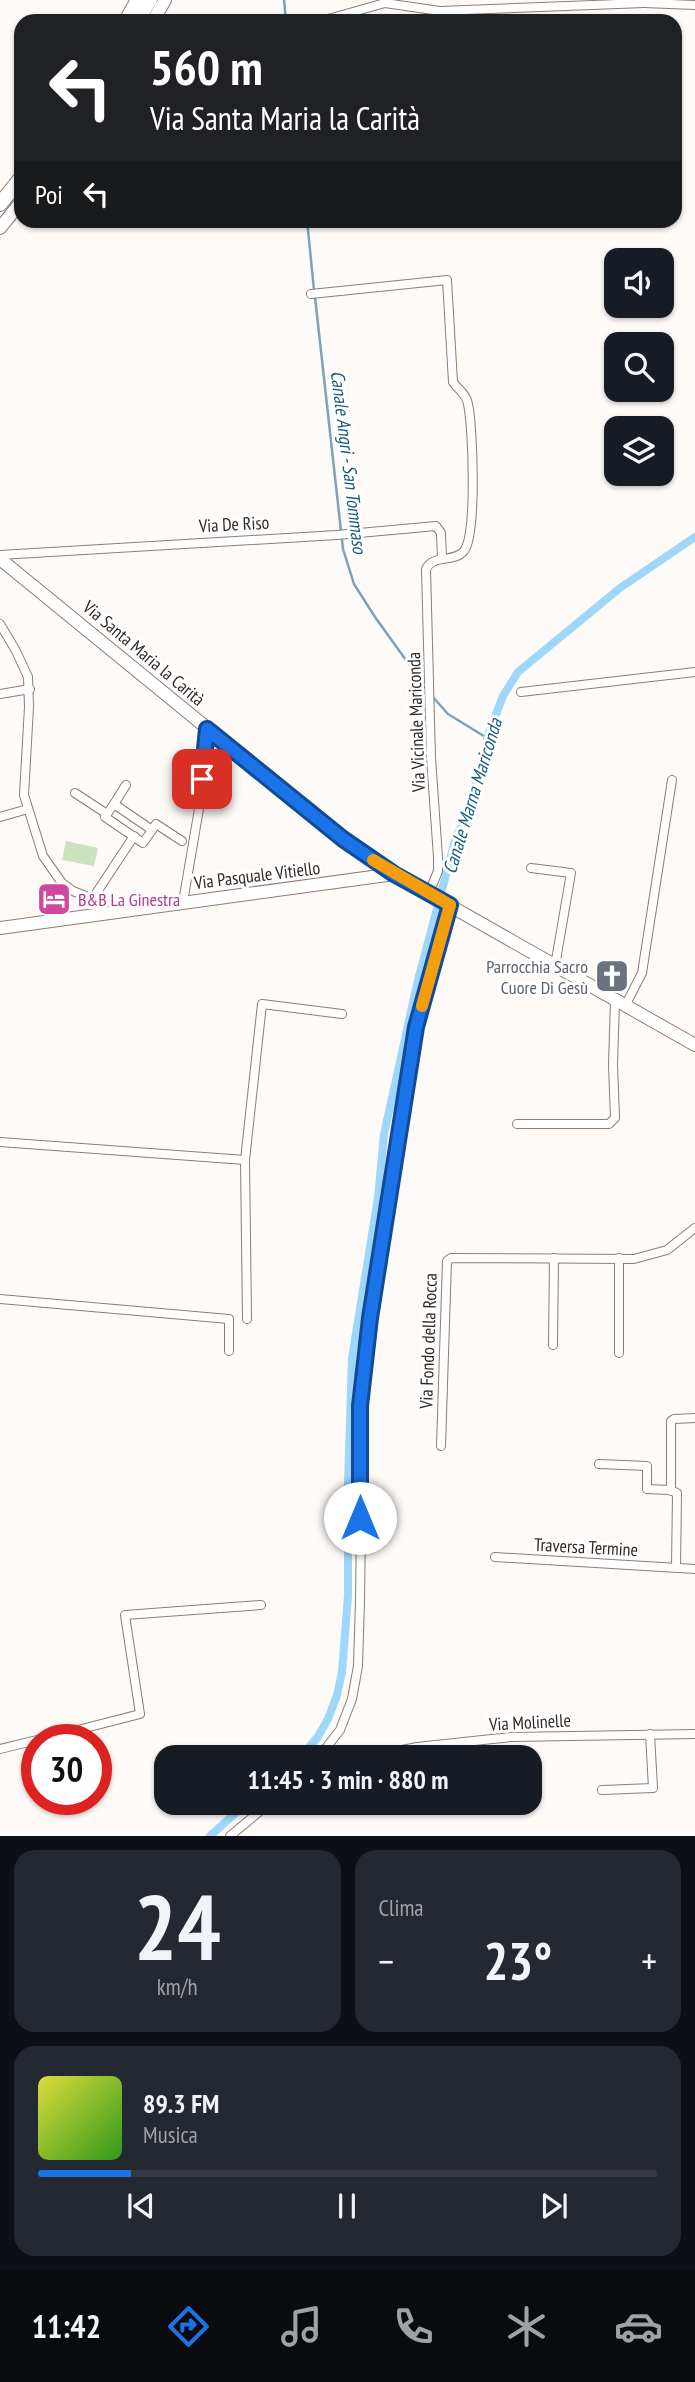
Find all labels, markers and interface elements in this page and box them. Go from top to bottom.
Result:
text: 560 m [150,35,263,99]
icon: left [35,42,126,133]
text: Via Santa Maria la Carità [150,97,420,139]
icon: left [77,175,115,213]
text: Poi [35,178,63,211]
map controls [604,248,674,486]
button: sound [604,248,674,318]
button: search [604,332,674,402]
water label: Canale Angri - San Tommaso [326,369,372,557]
button: layers [604,416,674,486]
street label: Via De Riso [197,511,270,537]
street label: Via Santa Maria la Carità [78,595,210,711]
street label: Via Vicinale Mariconda [402,652,430,793]
water label: Canale Marna Mariconda [437,714,507,877]
pin [172,749,232,809]
icon: arrive [183,760,221,798]
street label: Via Pasquale Vitiello [192,856,321,894]
hotel icon: B&B La Ginestra [35,880,73,918]
place label: B&B La Ginestra [78,888,180,911]
place label: Parrocchia Sacro Cuore Di Gesù [486,955,588,999]
church icon: Parrocchia Sacro Cuore Di Gesù [593,957,631,995]
street label: Via Fondo della Rocca [414,1273,442,1410]
position arrow [323,1481,397,1555]
street label: Traversa Termine [533,1533,639,1561]
street label: Via Molinelle [488,1708,571,1736]
speed limit sign: 30 [21,1724,112,1815]
text: 11:45 · 3 min · 880 m [248,1763,448,1796]
text: 24 [134,1867,221,1985]
text: Clima [379,1893,424,1922]
text: 23° [483,1927,552,1994]
text: − [379,1936,394,1985]
text: + [641,1936,657,1985]
text: km/h [157,1972,198,2001]
text: 89.3 FM [143,2087,219,2120]
text: Musica [143,2120,198,2149]
icon: previous [122,2187,160,2225]
icon: pause [328,2187,366,2225]
icon: next [535,2187,573,2225]
icon: directions [164,2302,213,2351]
icon: music [277,2302,326,2351]
icon: phone [389,2302,438,2351]
icon: climate [502,2302,551,2351]
icon: car [614,2302,663,2351]
text: 11:42 [32,2305,101,2347]

